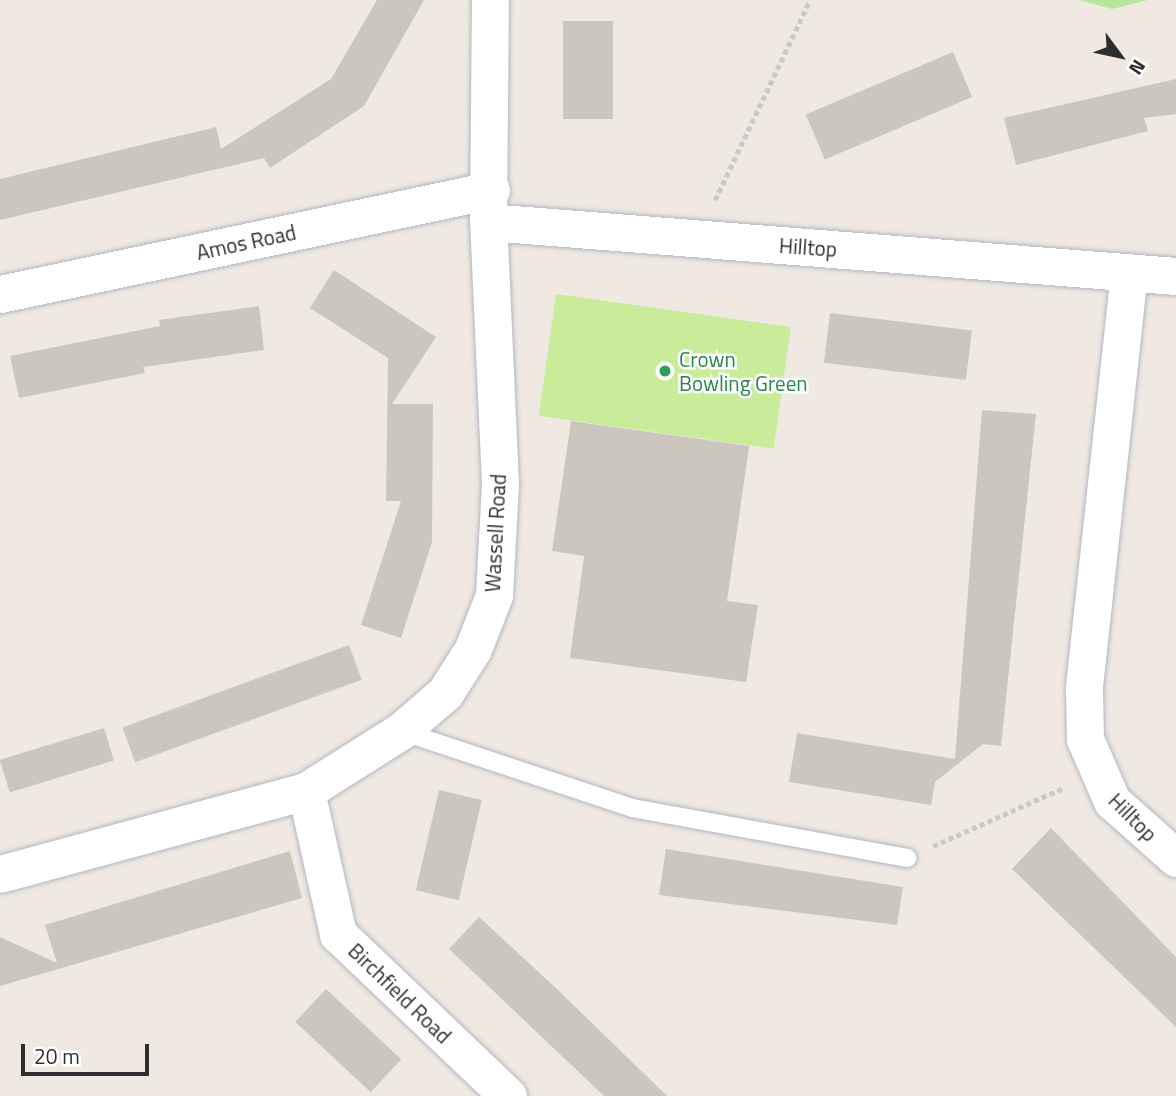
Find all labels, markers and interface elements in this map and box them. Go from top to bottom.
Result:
north arrow [1085,21,1155,91]
text: N [1122,54,1154,81]
street label: Amos Road [194,219,298,265]
street label: Hilltop [778,232,838,262]
place label: Crown Bowling Green [679,346,808,396]
marker: Crown Bowling Green [657,363,673,379]
street label: Wassell Road [479,473,511,593]
street label: Hilltop [1104,788,1162,846]
street label: Birchfield Road [343,938,457,1048]
scale bar [24,1030,152,1074]
text: 20 m [34,1040,80,1072]

